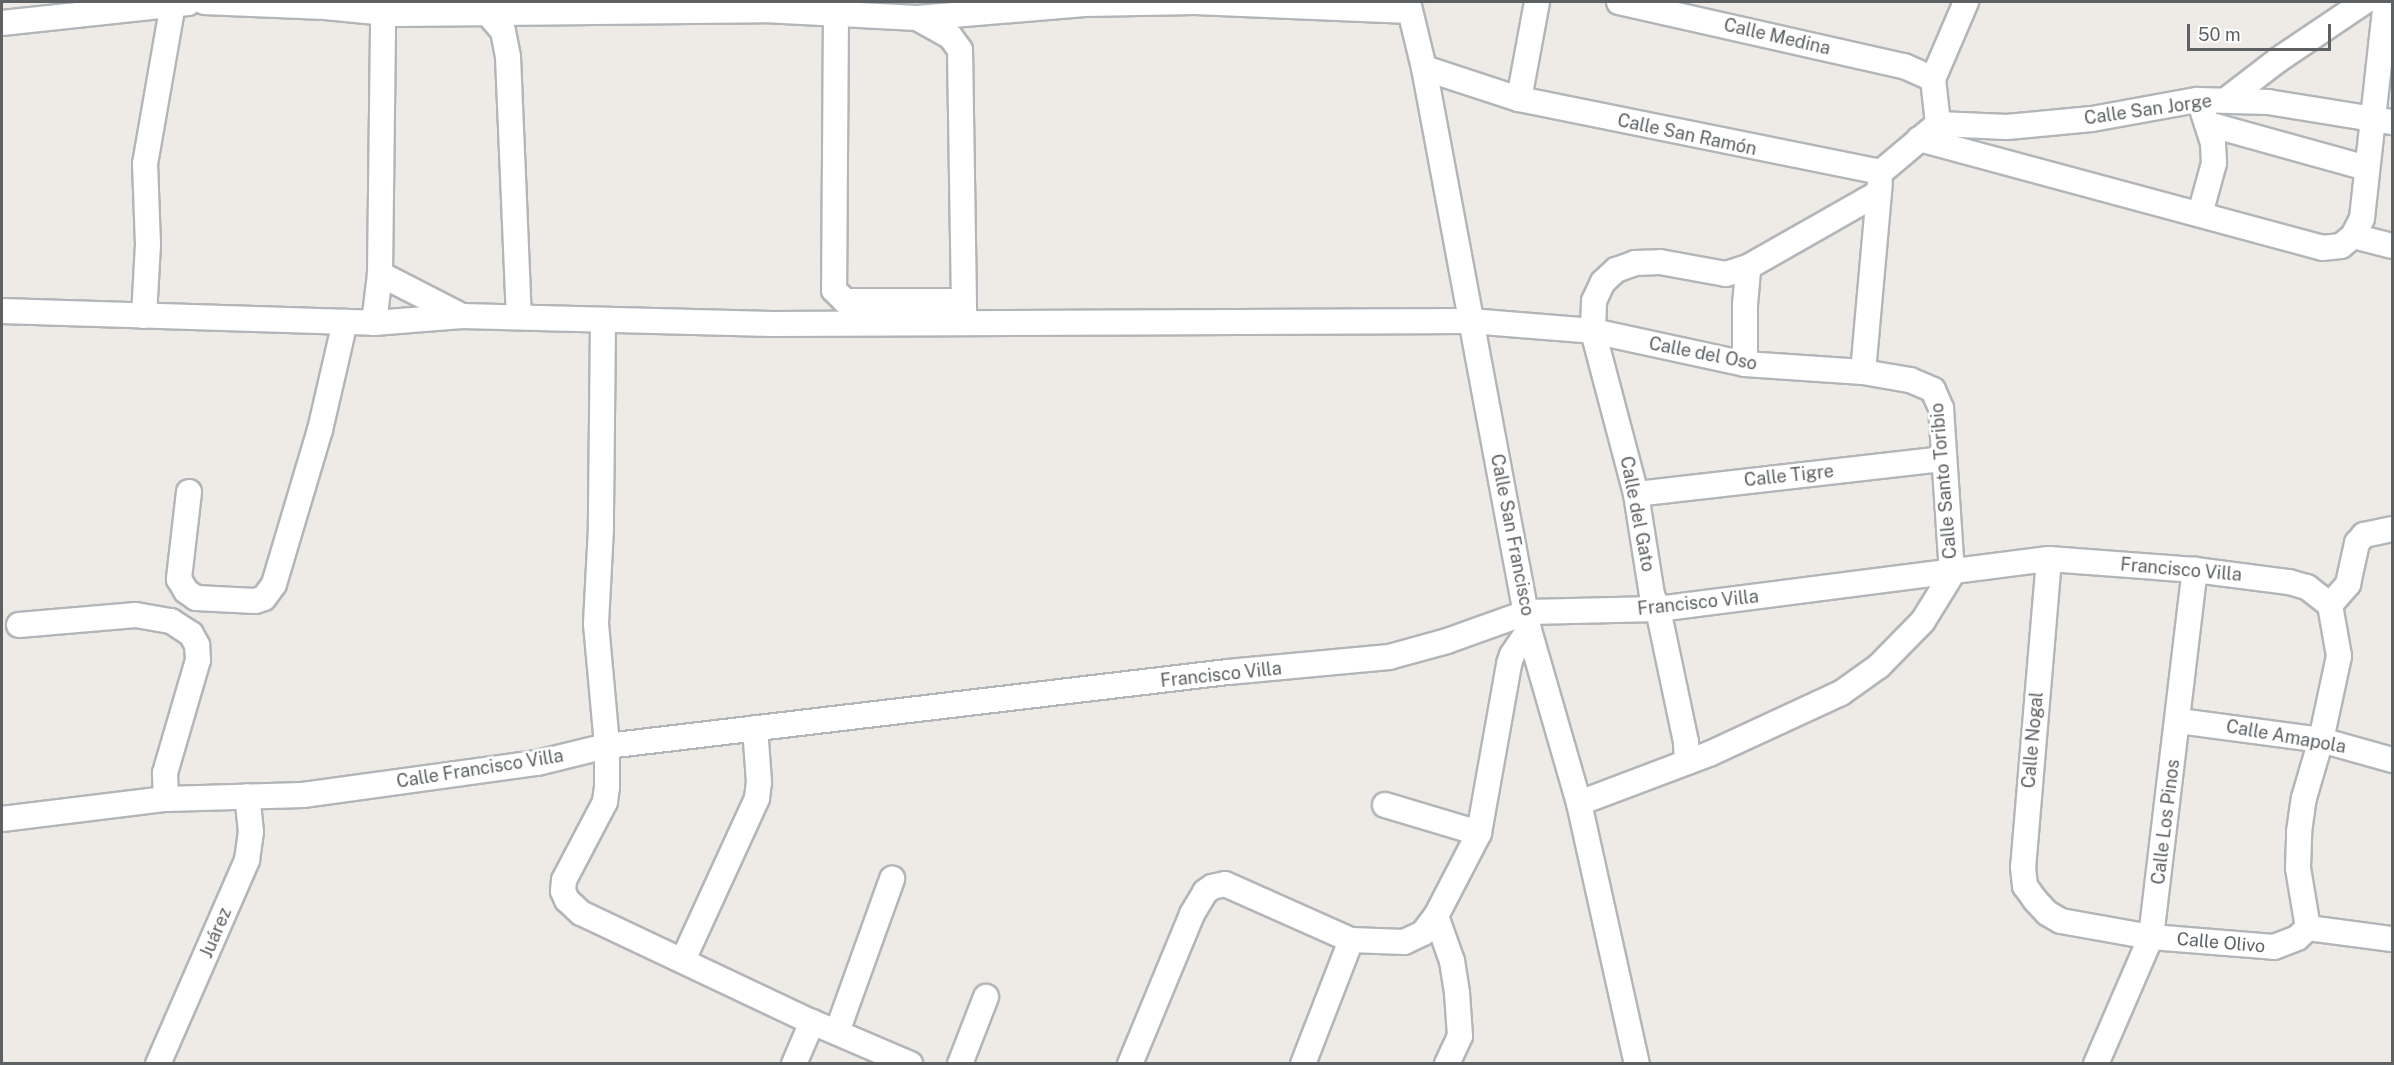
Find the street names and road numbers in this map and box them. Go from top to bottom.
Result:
street label: Calle Medina [1722,14,1832,60]
street label: Calle San Jorge [2083,90,2213,130]
street label: Calle San Ramón [1615,110,1759,160]
street label: Calle del Oso [1647,333,1759,375]
street label: Calle Santo Toribio [1926,402,1962,560]
street label: Calle San Francisco [1486,452,1538,618]
street label: Calle del Gato [1615,454,1659,574]
street label: Calle Tigre [1743,461,1835,491]
street label: Francisco Villa [2119,554,2243,586]
street label: Francisco Villa [1636,586,1760,620]
street label: Francisco Villa [1159,658,1283,692]
street label: Calle Nogal [2018,691,2048,789]
street label: Calle Amapola [2224,716,2348,758]
street label: Calle Francisco Villa [395,745,565,793]
street label: Calle Los Pinos [2148,758,2184,886]
street label: Juárez [196,904,236,962]
street label: Calle Olivo [2176,928,2266,958]

